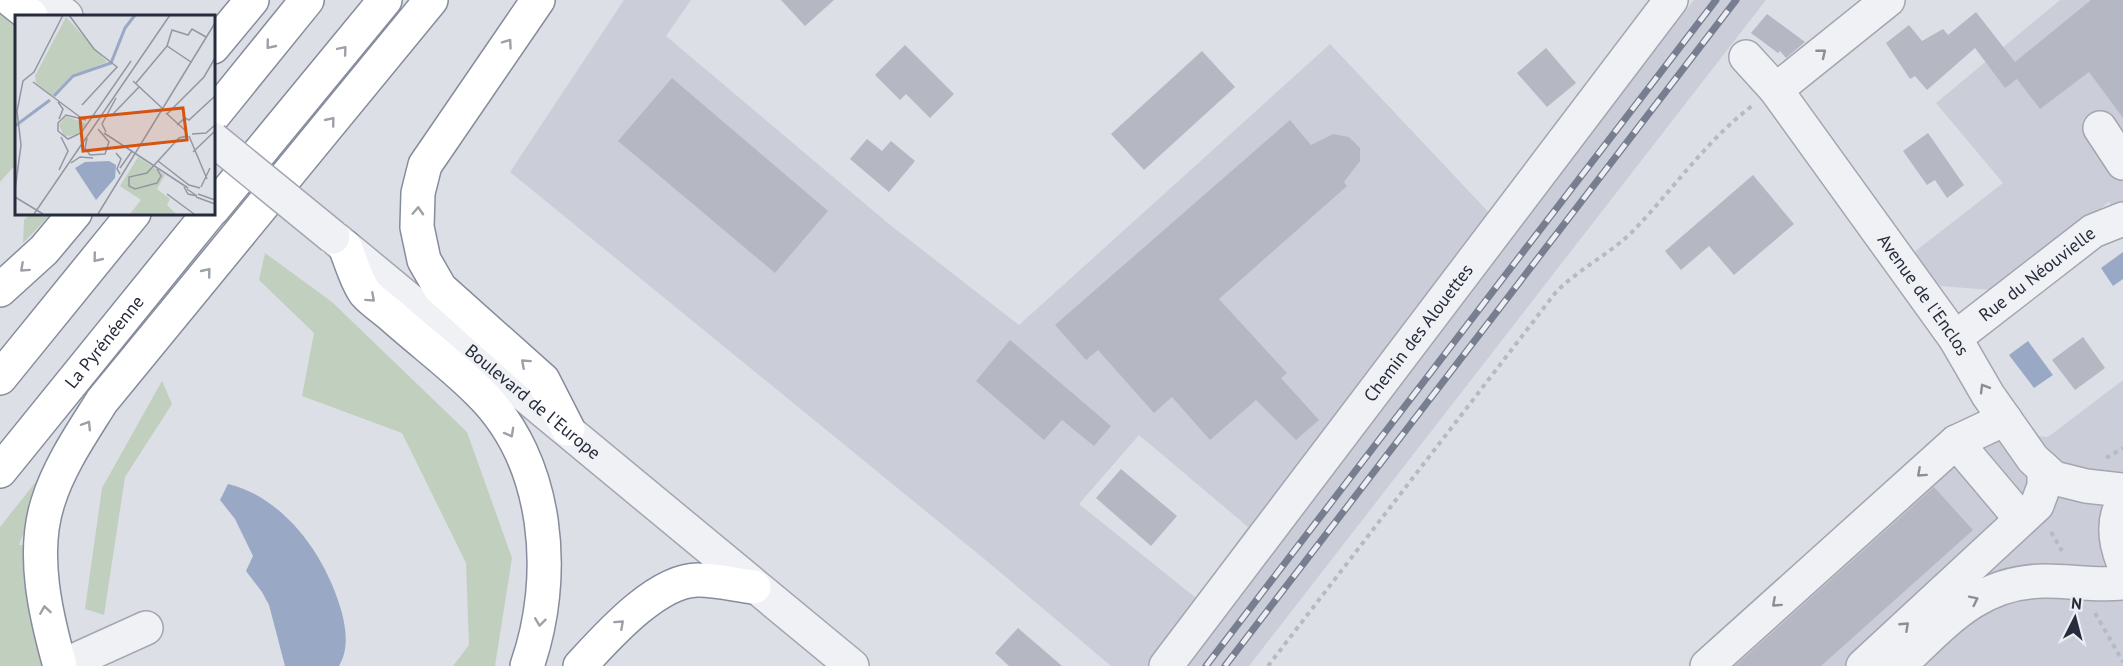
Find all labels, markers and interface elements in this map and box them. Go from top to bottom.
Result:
inset map [15,15,214,214]
one-way arrow [267,38,278,49]
one-way arrow [501,38,512,49]
one-way arrow [336,46,347,57]
one-way arrow [1815,50,1826,61]
one-way arrow [324,117,335,128]
one-way arrow [411,207,424,216]
street label: Rue du Néouvielle [1974,222,2100,326]
street label: Avenue de l'Enclos [1873,229,1975,360]
one-way arrow [93,252,104,263]
street label: Chemin des Alouettes [1359,259,1478,406]
one-way arrow [21,261,31,272]
one-way arrow [200,268,211,279]
street label: La Pyrénéenne [60,290,149,393]
one-way arrow [365,291,375,302]
street label: Boulevard de l'Europe [461,339,605,464]
one-way arrow [521,359,532,370]
one-way arrow [1980,384,1992,394]
one-way arrow [80,421,92,431]
one-way arrow [503,427,514,438]
one-way arrow [1918,466,1928,477]
north arrow [2045,588,2105,648]
text: N [2070,593,2083,614]
one-way arrow [1772,596,1783,607]
one-way arrow [1967,596,1978,607]
one-way arrow [39,605,52,615]
one-way arrow [534,618,547,627]
one-way arrow [614,620,624,631]
one-way arrow [1899,622,1909,633]

